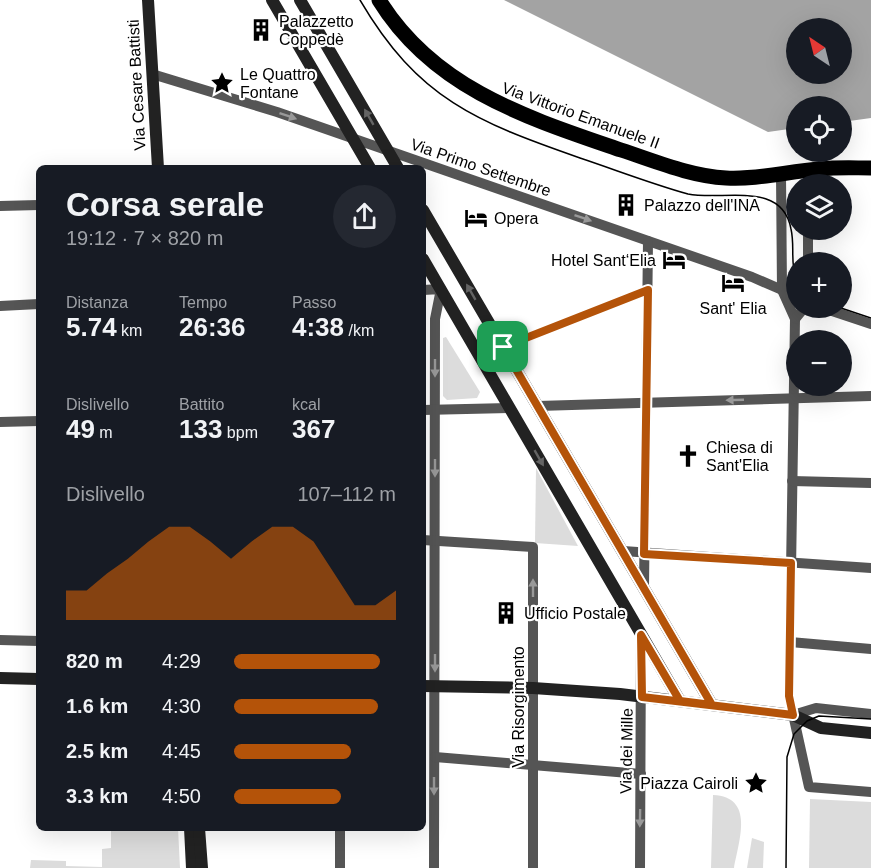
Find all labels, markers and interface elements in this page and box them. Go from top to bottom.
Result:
place label: Palazzetto Coppedè [279,13,354,48]
building icon: Palazzetto Coppedè [248,17,274,43]
north arrow [786,18,852,84]
map controls [786,18,852,396]
street label: Via Cesare Battisti [125,19,148,151]
place label: Le Quattro Fontane [240,66,316,101]
place icon: Le Quattro Fontane [209,70,235,96]
street label: Via Vittorio Emanuele II [500,79,662,152]
button: locate [786,96,852,162]
one-way arrow [364,109,374,126]
one-way arrow [280,112,298,122]
street label: Via Primo Settembre [408,135,553,200]
button: layers [786,174,852,240]
button: share [333,185,396,248]
text: Corsa serale [66,186,264,223]
building icon: Palazzo dell'INA [613,192,639,218]
place label: Palazzo dell'INA [644,197,760,214]
hotel icon: Opera [463,205,489,231]
place label: Opera [494,210,539,227]
one-way arrow [574,214,592,224]
text: 19:12 · 7 × 820 m [66,227,223,249]
hotel icon: Hotel Sant‘Elia [661,247,687,273]
place label: Hotel Sant‘Elia [551,252,656,269]
button: + [786,252,852,318]
hotel icon: Sant' Elia [720,270,746,296]
one-way arrow [466,283,476,300]
text: Distanza [66,294,128,311]
text: Tempo [179,294,227,311]
text: Passo [292,294,336,311]
place label: Sant' Elia [699,300,767,317]
text: 5.74 [66,312,117,342]
text: 26:36 [179,312,246,342]
text: 4:38 [292,312,344,342]
pin [477,321,528,372]
text: km [117,322,142,339]
text: /km [344,322,374,339]
icon: arrive [486,330,519,363]
button: − [786,330,852,396]
one-way arrow [430,359,440,378]
text: Dislivello [66,396,129,413]
text: Battito [179,396,224,413]
text: kcal [292,396,320,413]
one-way arrow [726,396,745,405]
text: 49 [66,414,95,444]
text: 133 [179,414,222,444]
text: 367 [292,414,335,444]
text: m [95,424,113,441]
text: bpm [222,424,258,441]
place label: Chiesa di Sant'Elia [706,439,773,474]
church icon: Chiesa di Sant'Elia [675,443,701,469]
one-way arrow [533,450,544,466]
one-way arrow [430,458,440,477]
text: Dislivello [66,483,145,505]
text: 107–112 m [297,483,396,505]
one-way arrow [528,578,538,597]
building icon: Ufficio Postale [493,600,519,626]
place label: Ufficio Postale [524,605,626,622]
street label: Via Risorgimento [510,646,527,768]
text: 820 m [66,650,123,672]
text: 4:29 [162,650,201,672]
one-way arrow [430,653,440,672]
text: 1.6 km [66,695,128,717]
text: 4:30 [162,695,201,717]
street label: Via dei Mille [617,708,636,794]
text: 2.5 km [66,740,128,762]
text: 4:45 [162,740,201,762]
place icon: Piazza Cairoli [743,770,769,796]
place label: Piazza Cairoli [640,775,738,792]
one-way arrow [429,777,439,796]
text: 3.3 km [66,785,128,807]
text: 4:50 [162,785,201,807]
one-way arrow [636,809,645,828]

